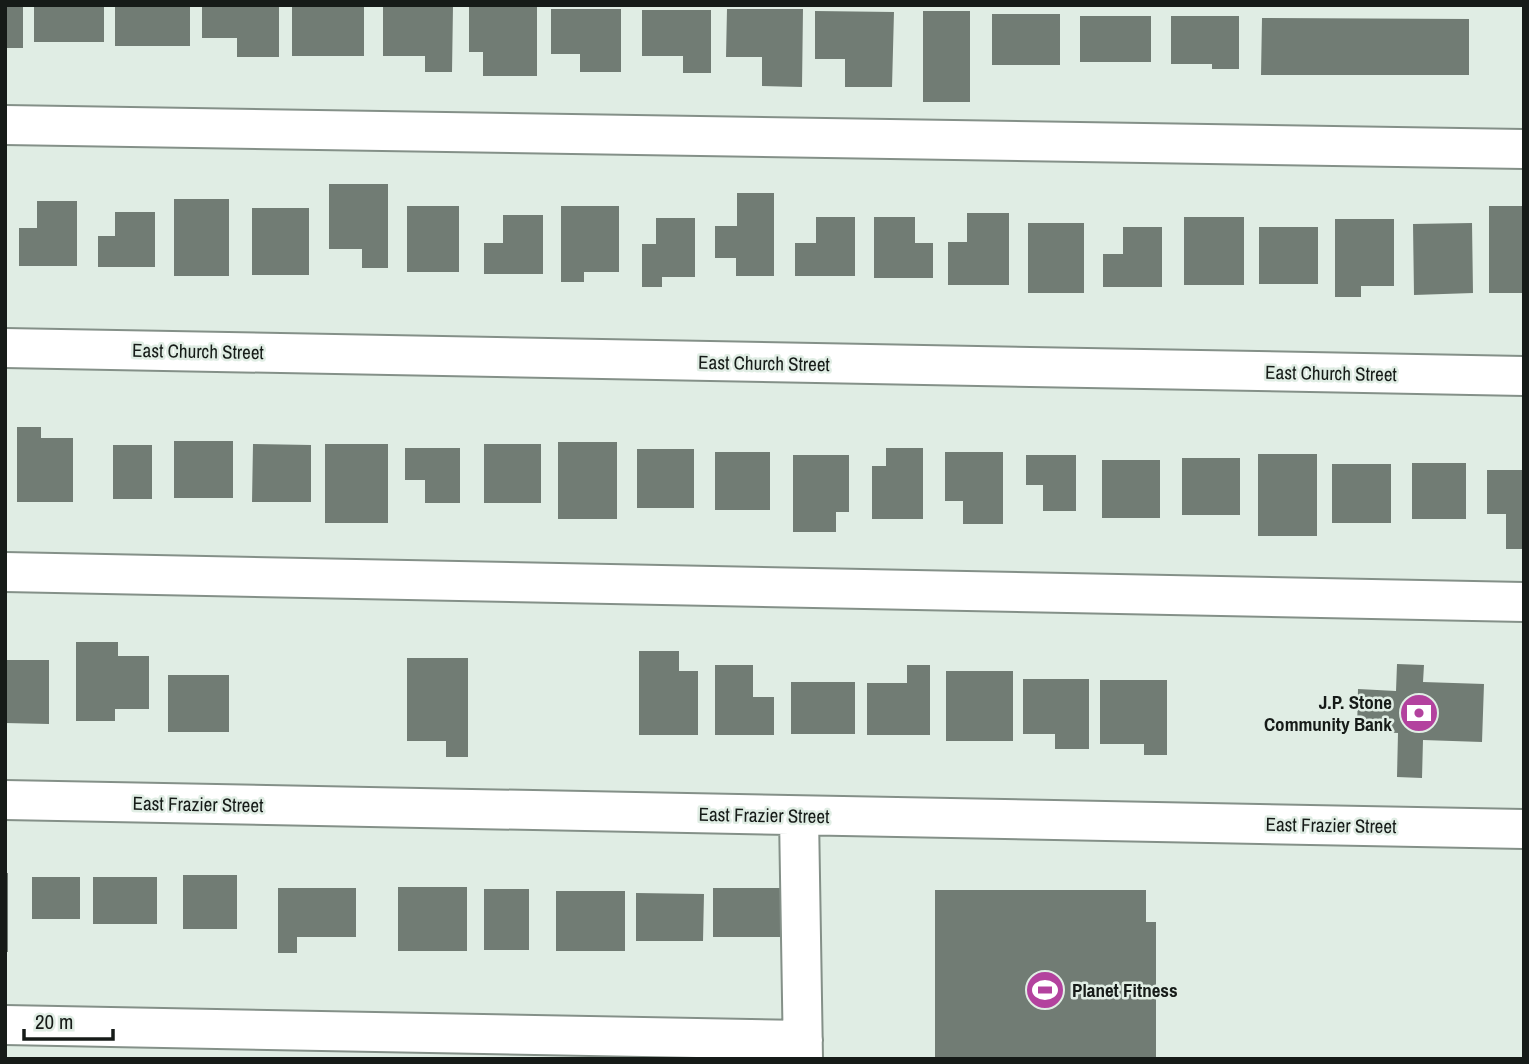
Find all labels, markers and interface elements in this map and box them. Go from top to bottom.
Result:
street label: East Church Street [132,337,265,365]
street label: East Church Street [698,349,831,377]
street label: East Church Street [1265,359,1398,387]
place label: J.P. Stone Community Bank [1264,689,1392,737]
bank icon: J.P. Stone Community Bank [1398,692,1440,734]
street label: East Frazier Street [132,790,264,818]
street label: East Frazier Street [698,801,830,829]
street label: East Frazier Street [1265,811,1397,839]
sports icon: Planet Fitness [1024,969,1066,1011]
place label: Planet Fitness [1072,977,1178,1003]
scale bar [24,998,114,1042]
text: 20 m [35,1007,73,1036]

